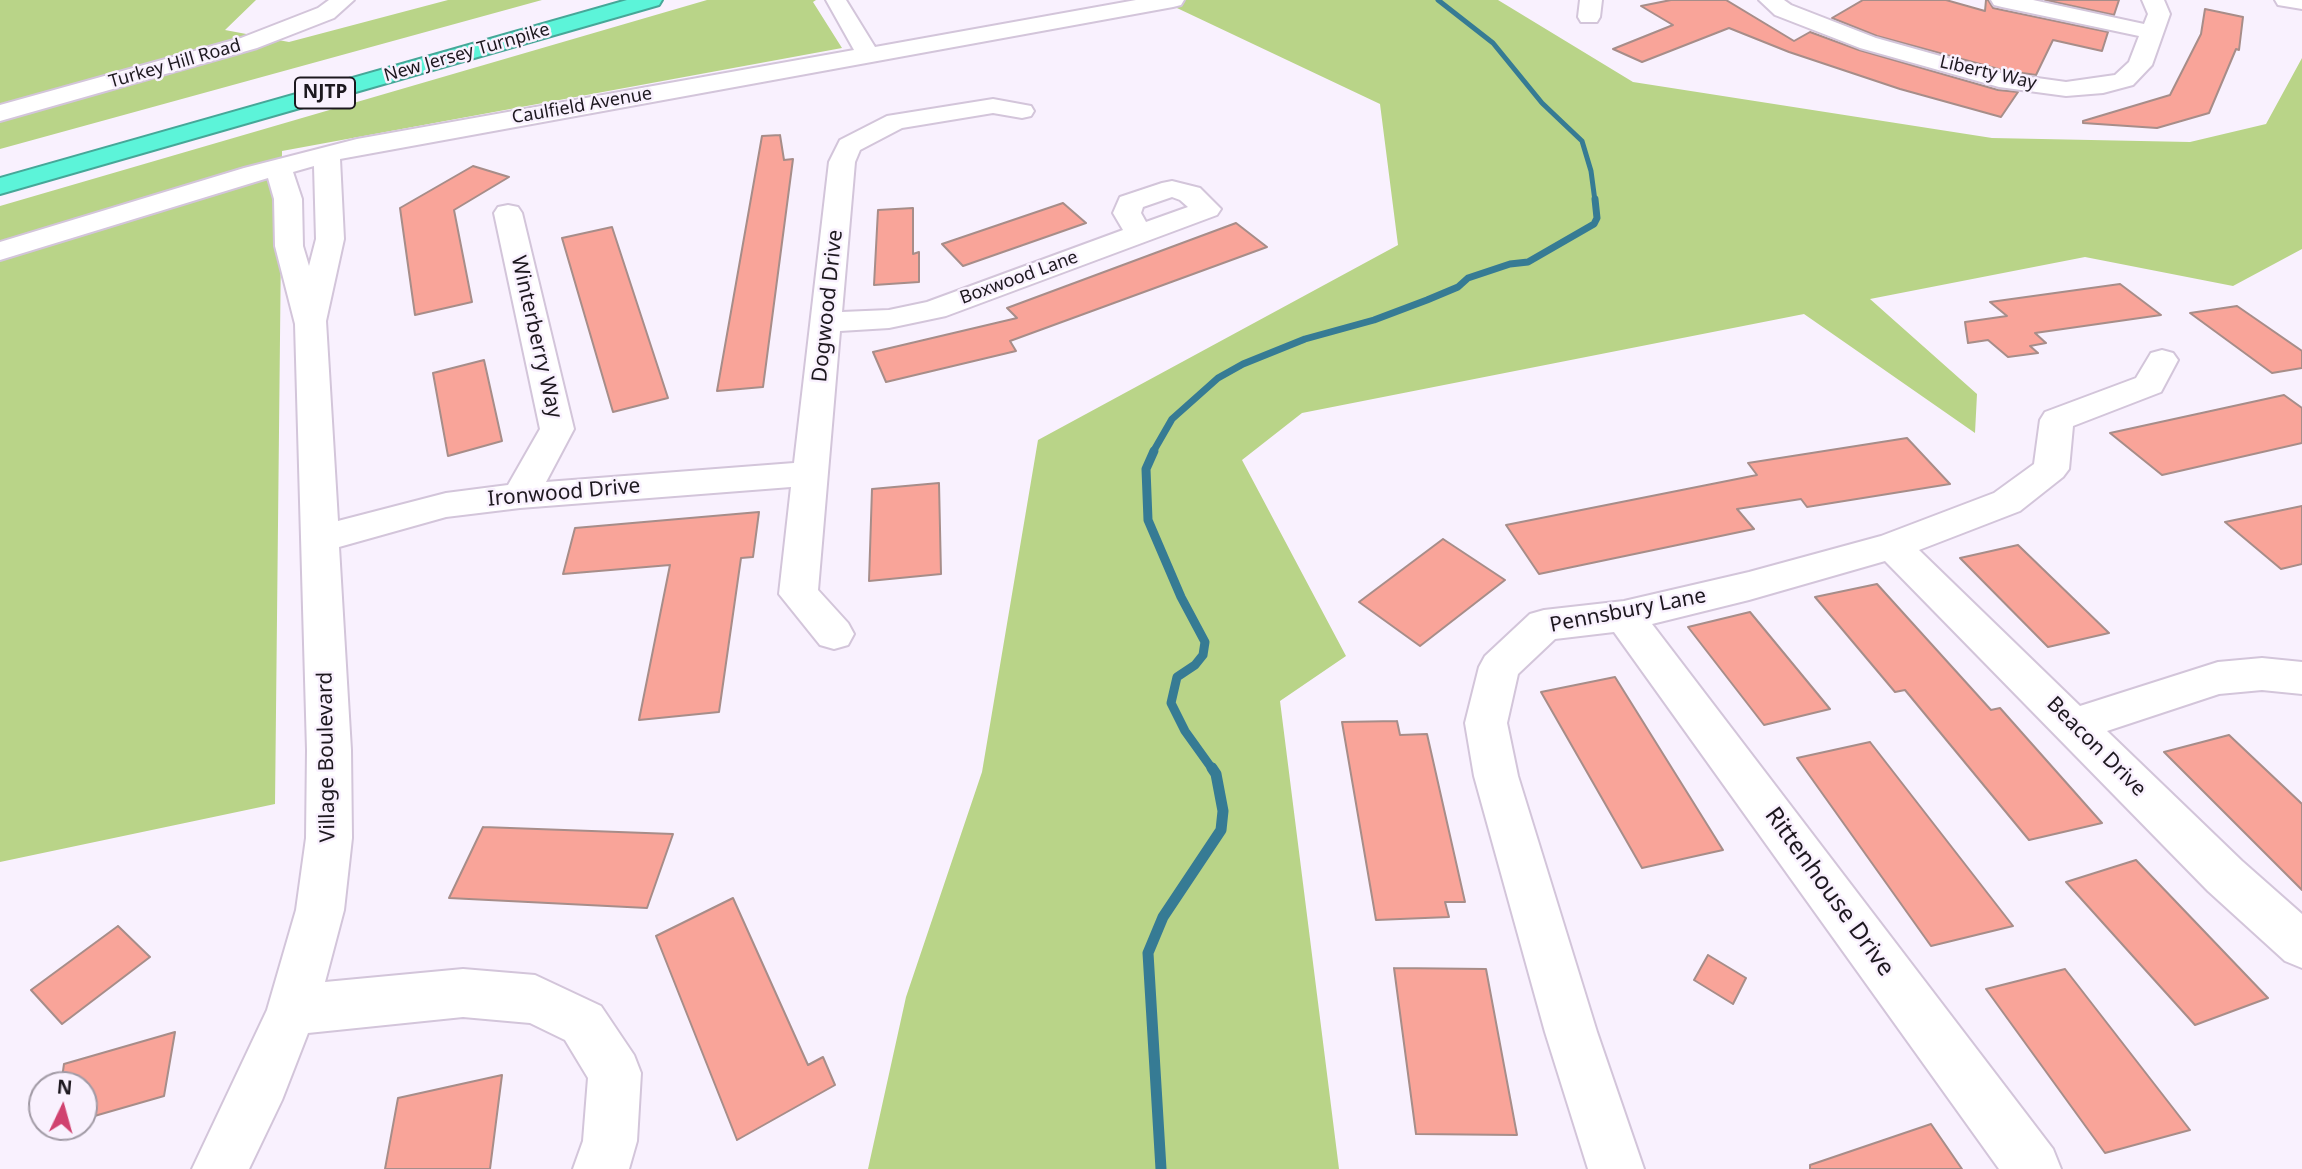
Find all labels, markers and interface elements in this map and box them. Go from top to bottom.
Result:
street label: New Jersey Turnpike [382,19,552,87]
street label: Turkey Hill Road [107,35,243,93]
street label: Liberty Way [1937,51,2039,95]
road number: NJTP [295,78,355,108]
street label: Caulfield Avenue [510,83,654,129]
street label: Dogwood Drive [807,229,849,383]
street label: Boxwood Lane [957,247,1081,309]
street label: Winterberry Way [505,253,567,421]
street label: Ironwood Drive [487,474,641,512]
street label: Pennsbury Lane [1548,583,1708,639]
street label: Village Boulevard [313,671,341,843]
street label: Beacon Drive [2041,692,2151,802]
street label: Rittenhouse Drive [1758,802,1900,982]
north arrow [28,1071,98,1141]
text: N [56,1073,73,1101]

